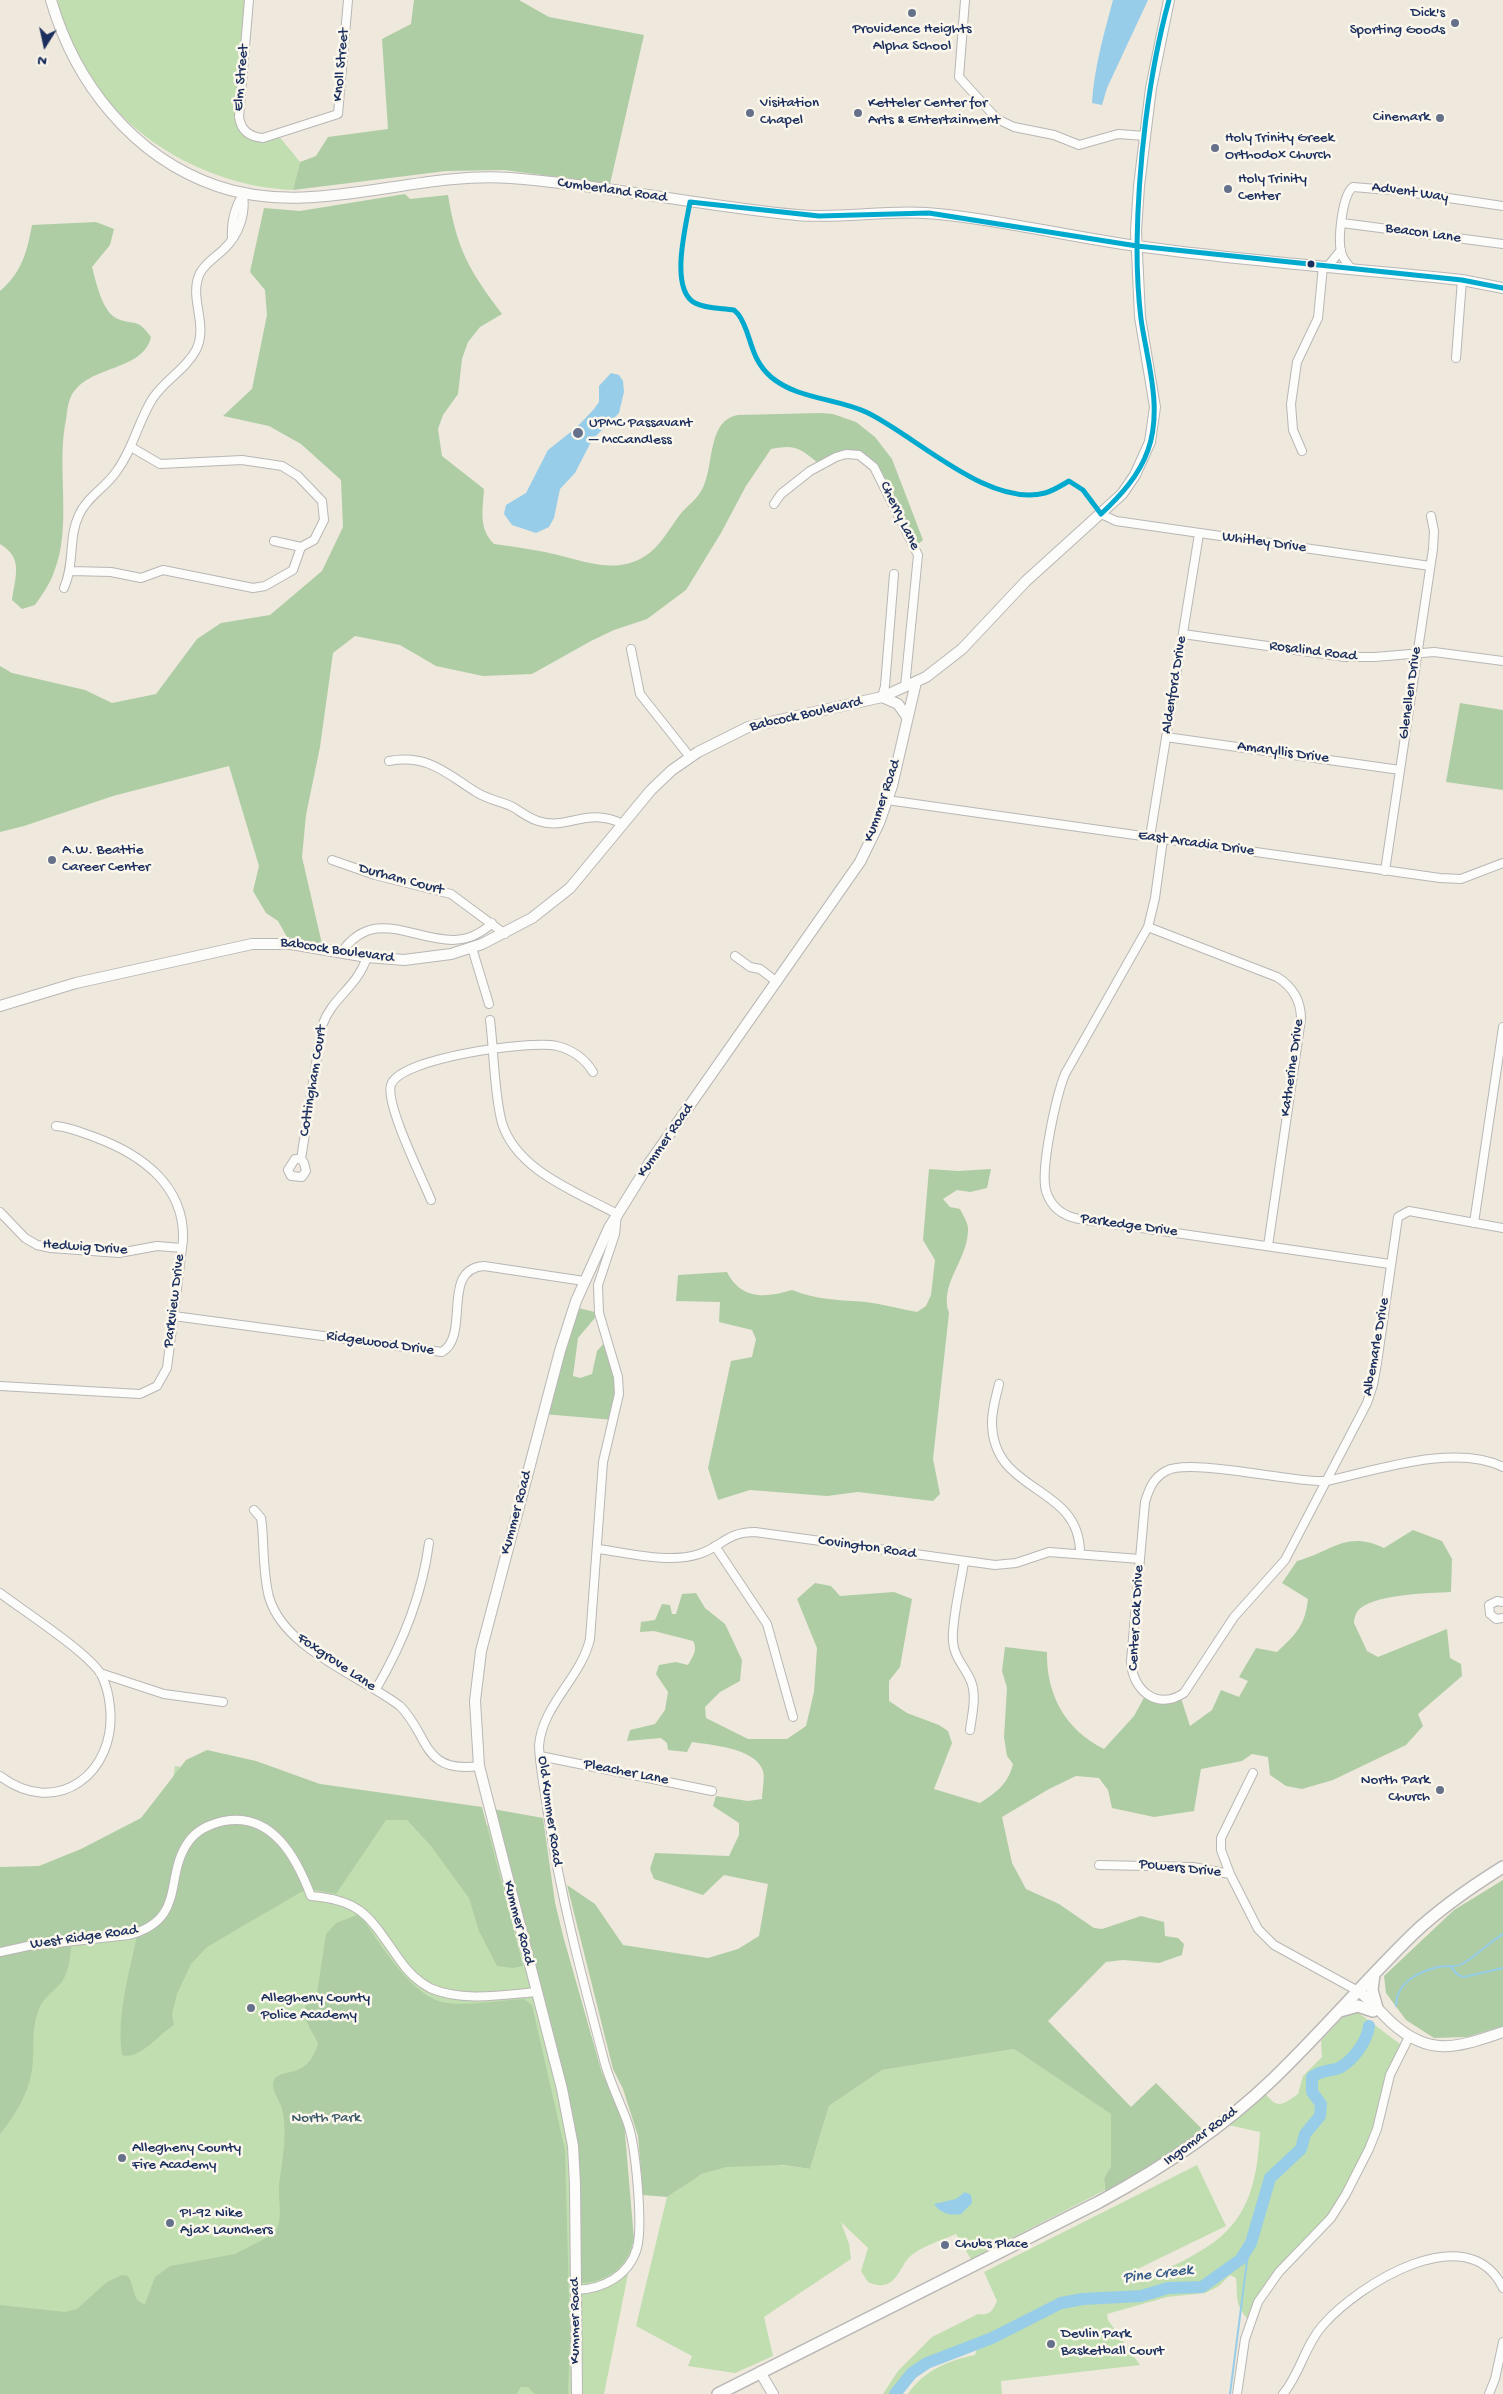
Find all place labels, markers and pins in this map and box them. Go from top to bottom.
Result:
place label: Dick's Sporting Goods [1350,5,1445,40]
marker: Providence Heights Alpha School [906,7,918,19]
marker: Dick's Sporting Goods [1449,17,1461,29]
place label: Providence Heights Alpha School [852,21,972,56]
place label: Visitation Chapel [760,95,819,130]
place label: Ketteler Center for Arts & Entertainment [868,95,1000,130]
marker: Visitation Chapel [744,107,756,119]
marker: Ketteler Center for Arts & Entertainment [852,107,864,119]
place label: Cinemark [1373,109,1430,127]
marker: Cinemark [1434,112,1446,124]
place label: Holy Trinity Greek Orthodox Church [1225,130,1334,165]
marker: Holy Trinity Greek Orthodox Church [1209,142,1221,154]
place label: Holy Trinity Center [1238,171,1307,206]
marker: Holy Trinity Center [1222,183,1234,195]
unlabelled marker [1306,259,1316,269]
place label: UPMC Passavant – McCandless [589,415,692,450]
marker: UPMC Passavant – McCandless [571,426,585,440]
place label: A.W. Beattie Career Center [62,842,150,877]
marker: A.W. Beattie Career Center [46,854,58,866]
place label: North Park Church [1361,1772,1430,1807]
marker: North Park Church [1434,1784,1446,1796]
place label: Allegheny County Police Academy [261,1990,370,2025]
marker: Allegheny County Police Academy [245,2002,257,2014]
place label: Allegheny County Fire Academy [132,2140,241,2175]
marker: Allegheny County Fire Academy [116,2152,128,2164]
place label: PI-92 Nike Ajax Launchers [180,2205,273,2240]
marker: PI-92 Nike Ajax Launchers [164,2217,176,2229]
place label: Chubs Place [955,2236,1028,2254]
marker: Chubs Place [939,2239,951,2251]
place label: Devlin Park Basketball Court [1061,2326,1164,2361]
marker: Devlin Park Basketball Court [1045,2338,1057,2350]

